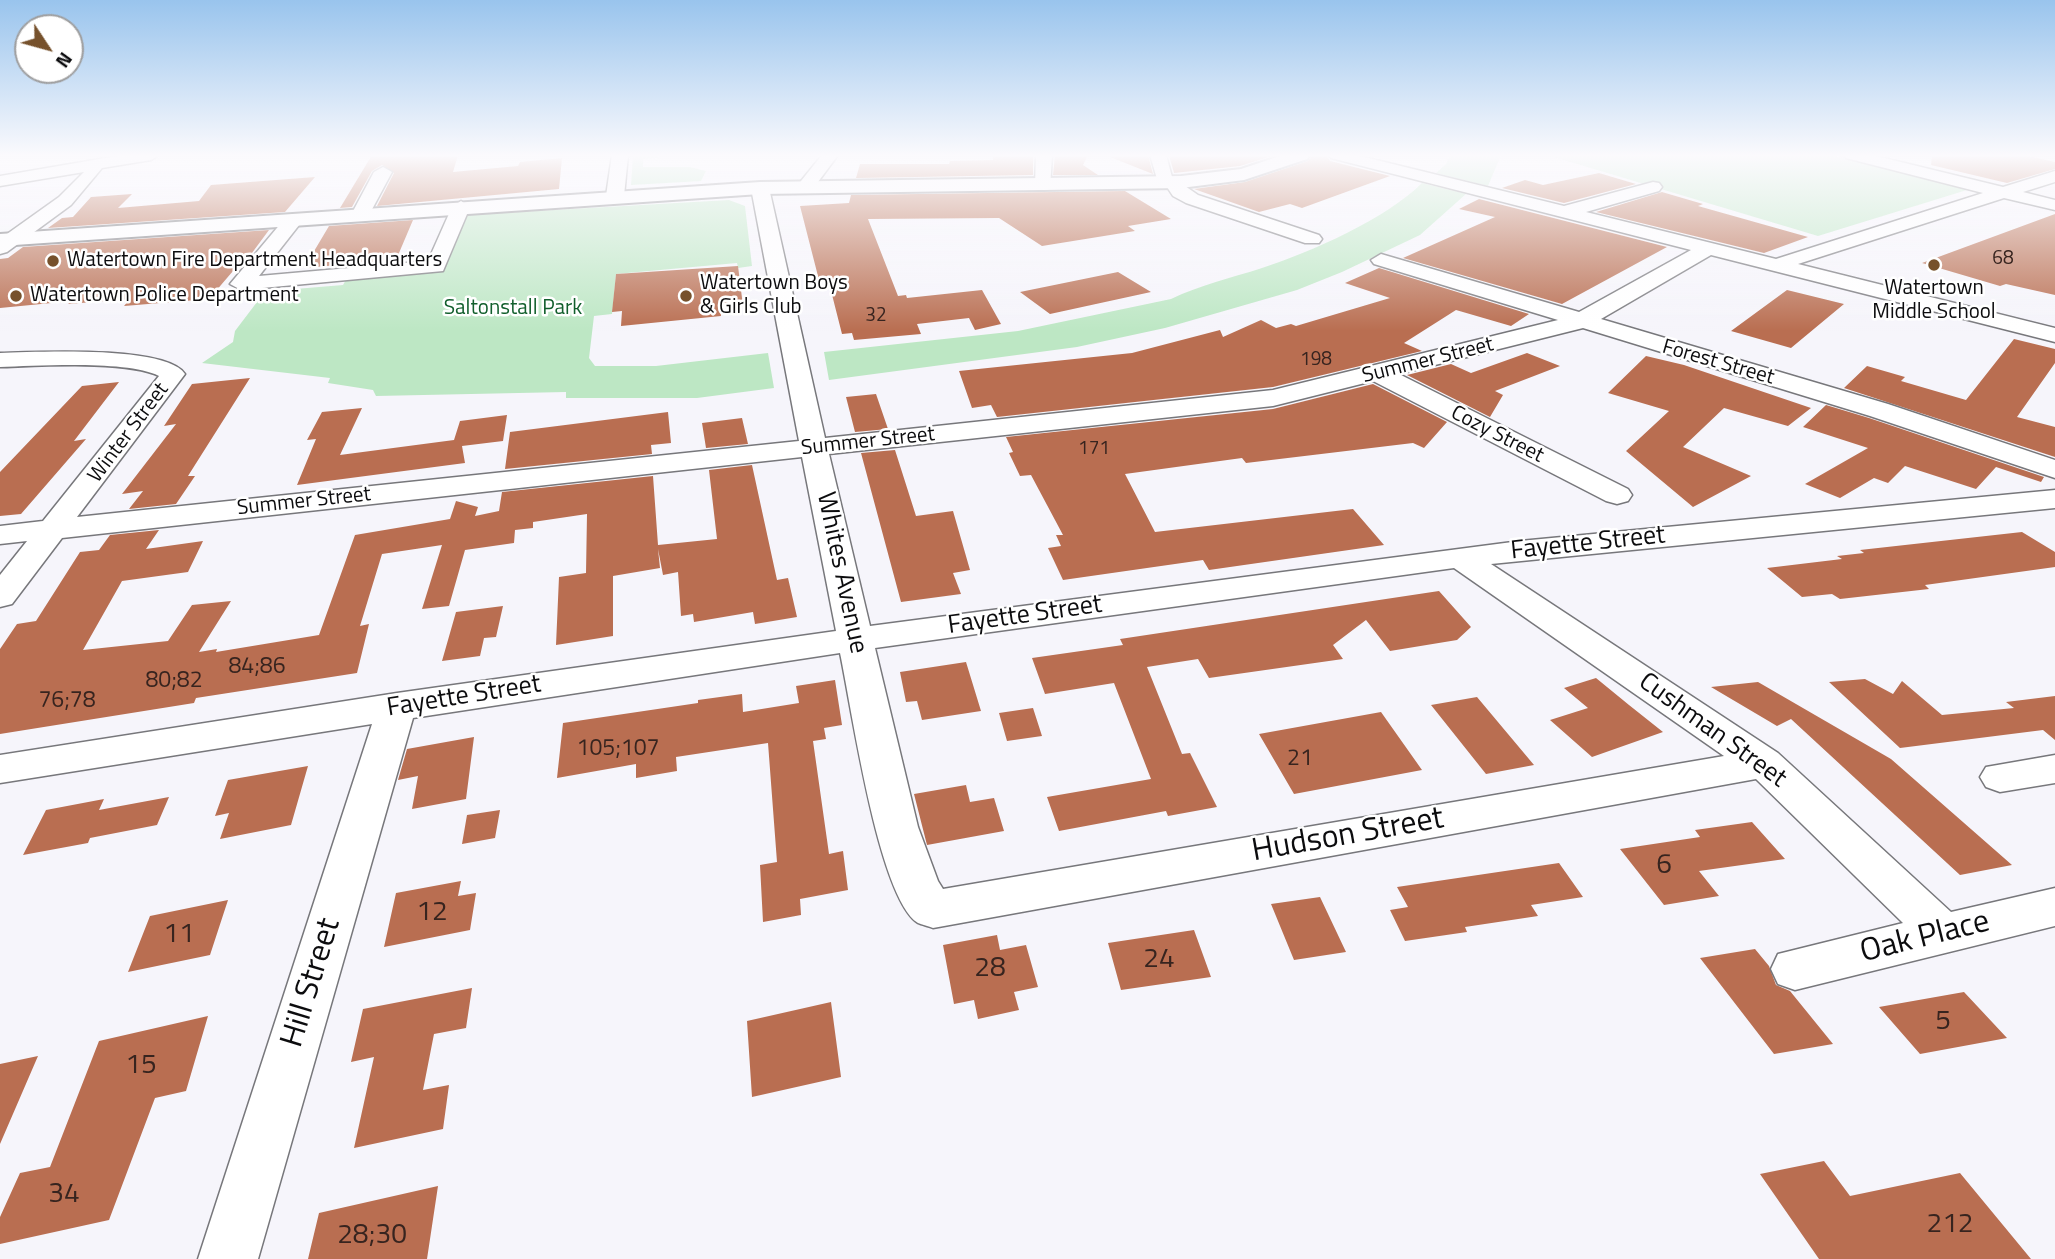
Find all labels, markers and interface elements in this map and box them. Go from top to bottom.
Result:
north arrow [14,14,84,84]
text: N [49,47,80,74]
place label: Watertown Fire Department Headquarters [67,248,442,274]
house number: 68 [1992,248,2014,270]
marker: Watertown Fire Department Headquarters [45,253,61,269]
marker: Watertown Middle School [1926,257,1942,273]
place label: Watertown Boys & Girls Club [700,271,848,321]
place label: Watertown Middle School [1872,276,1996,326]
place label: Watertown Police Department [30,283,299,309]
marker: Watertown Police Department [8,288,24,304]
marker: Watertown Boys & Girls Club [678,288,694,304]
park label: Saltonstall Park [444,296,582,322]
house number: 32 [865,305,887,327]
street label: Summer Street [1360,333,1496,389]
street label: Forest Street [1659,335,1777,391]
house number: 198 [1300,349,1332,371]
street label: Winter Street [83,378,175,488]
street label: Cozy Street [1446,401,1548,469]
street label: Summer Street [800,422,936,462]
house number: 171 [1078,438,1110,460]
street label: Summer Street [236,482,372,522]
street label: Whites Avenue [809,490,873,656]
street label: Fayette Street [1509,520,1667,568]
street label: Fayette Street [946,590,1104,642]
house number: 84;86 [228,653,286,681]
house number: 80;82 [145,667,203,695]
street label: Cushman Street [1632,667,1792,795]
street label: Fayette Street [385,669,543,725]
house number: 76;78 [38,687,96,715]
house number: 105;107 [577,735,659,763]
house number: 21 [1287,745,1313,773]
street label: Hudson Street [1249,800,1447,872]
house number: 6 [1656,849,1672,883]
house number: 12 [416,896,448,930]
street label: Oak Place [1856,903,1994,973]
street label: Hill Street [274,914,350,1052]
house number: 11 [163,918,195,952]
house number: 24 [1143,943,1175,977]
house number: 28 [974,952,1006,986]
house number: 5 [1935,1005,1951,1039]
house number: 15 [125,1049,157,1083]
house number: 34 [48,1178,80,1212]
house number: 212 [1926,1208,1974,1242]
house number: 28;30 [337,1219,407,1253]

